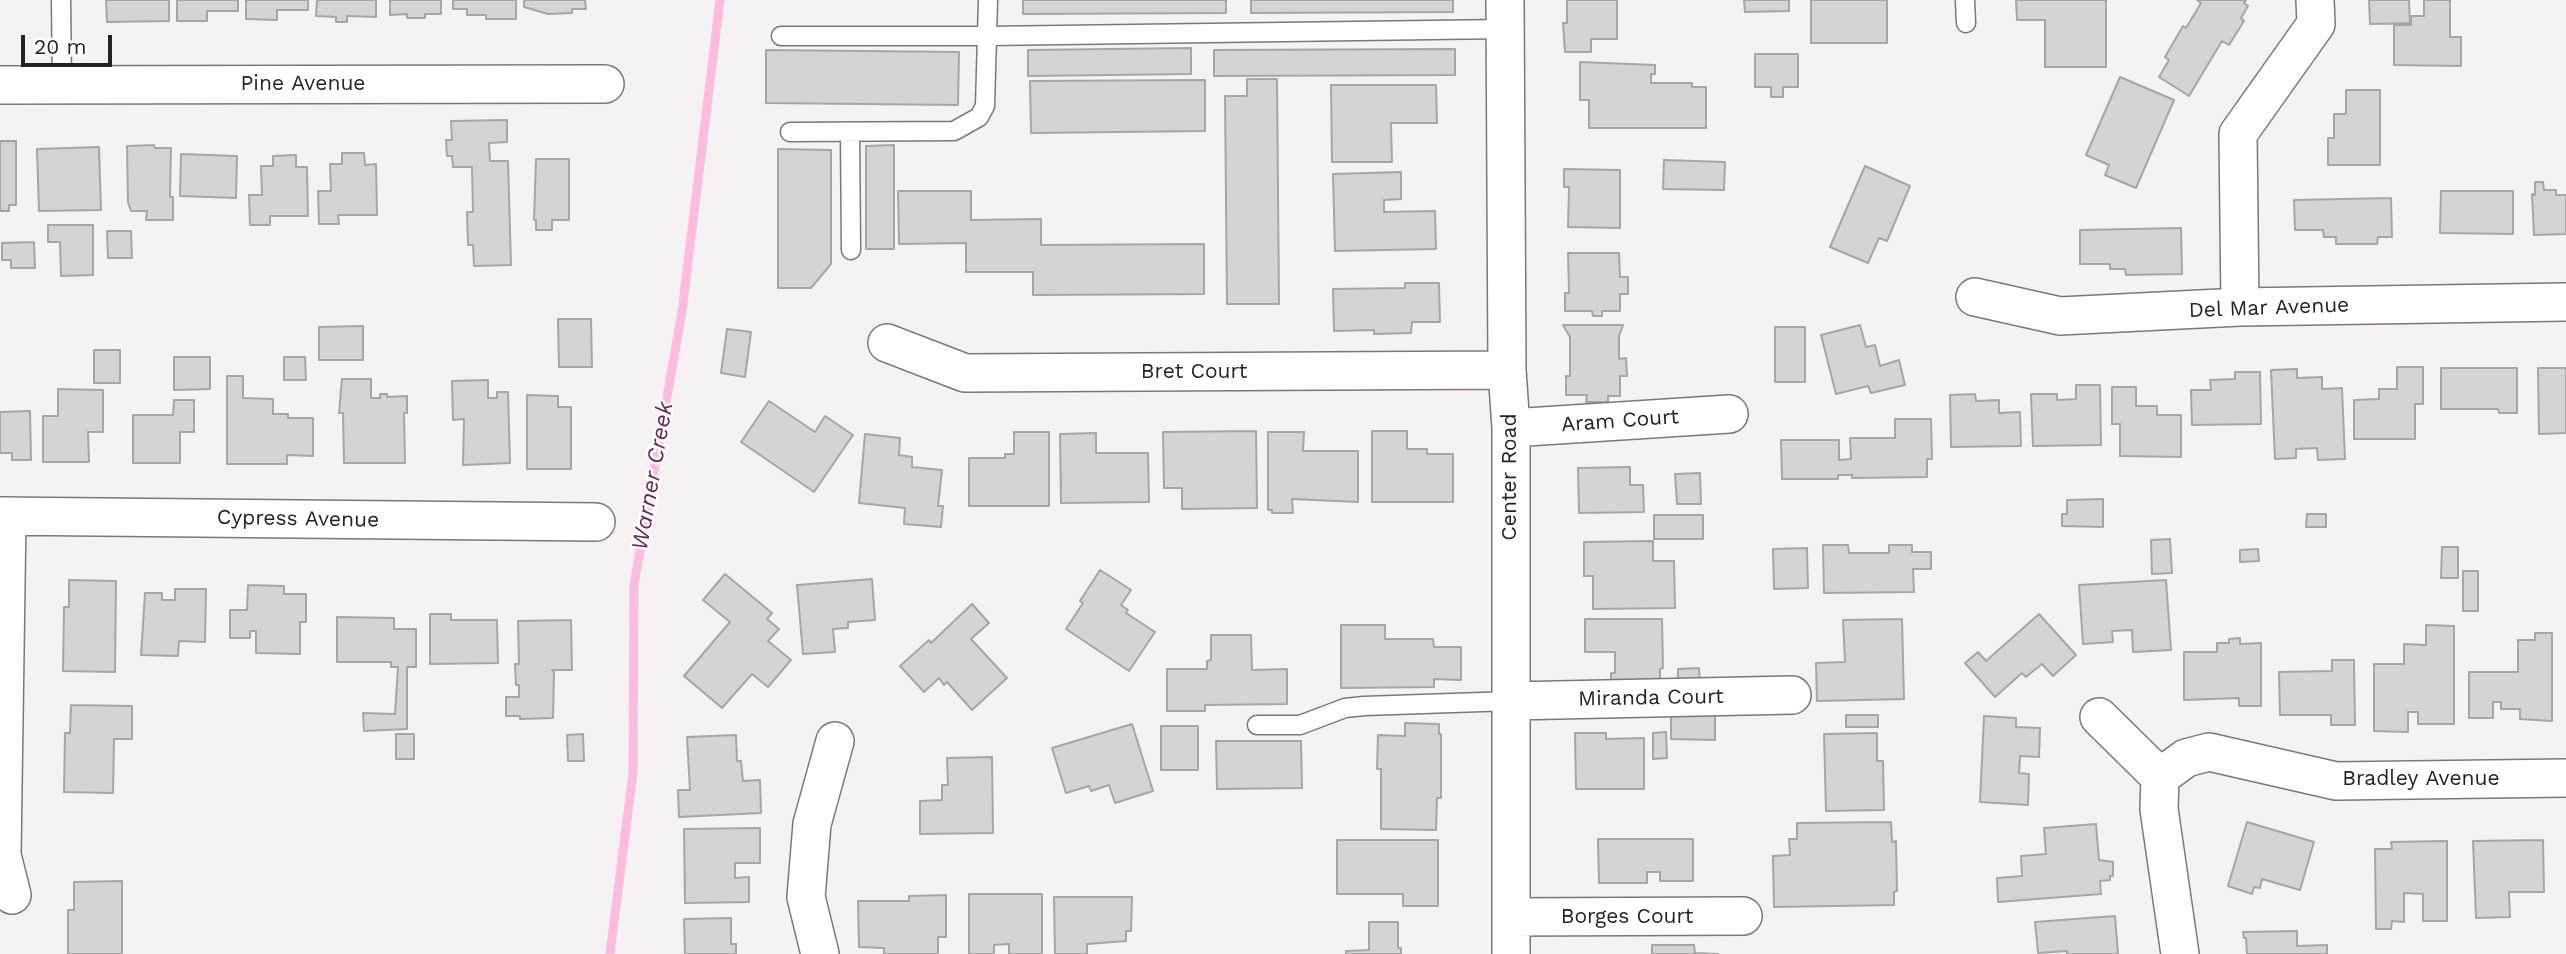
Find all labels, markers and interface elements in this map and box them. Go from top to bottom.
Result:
scale bar [24,21,116,65]
text: 20 m [34,34,86,59]
street label: Pine Avenue [241,71,365,97]
street label: Del Mar Avenue [2188,293,2350,323]
street label: Bret Court [1141,359,1247,385]
water label: Warner Creek [626,400,680,552]
street label: Aram Court [1560,404,1680,438]
street label: Center Road [1497,413,1523,541]
street label: Cypress Avenue [217,505,379,533]
street label: Miranda Court [1578,684,1724,712]
street label: Bradley Avenue [2342,766,2500,792]
street label: Borges Court [1561,904,1693,930]

